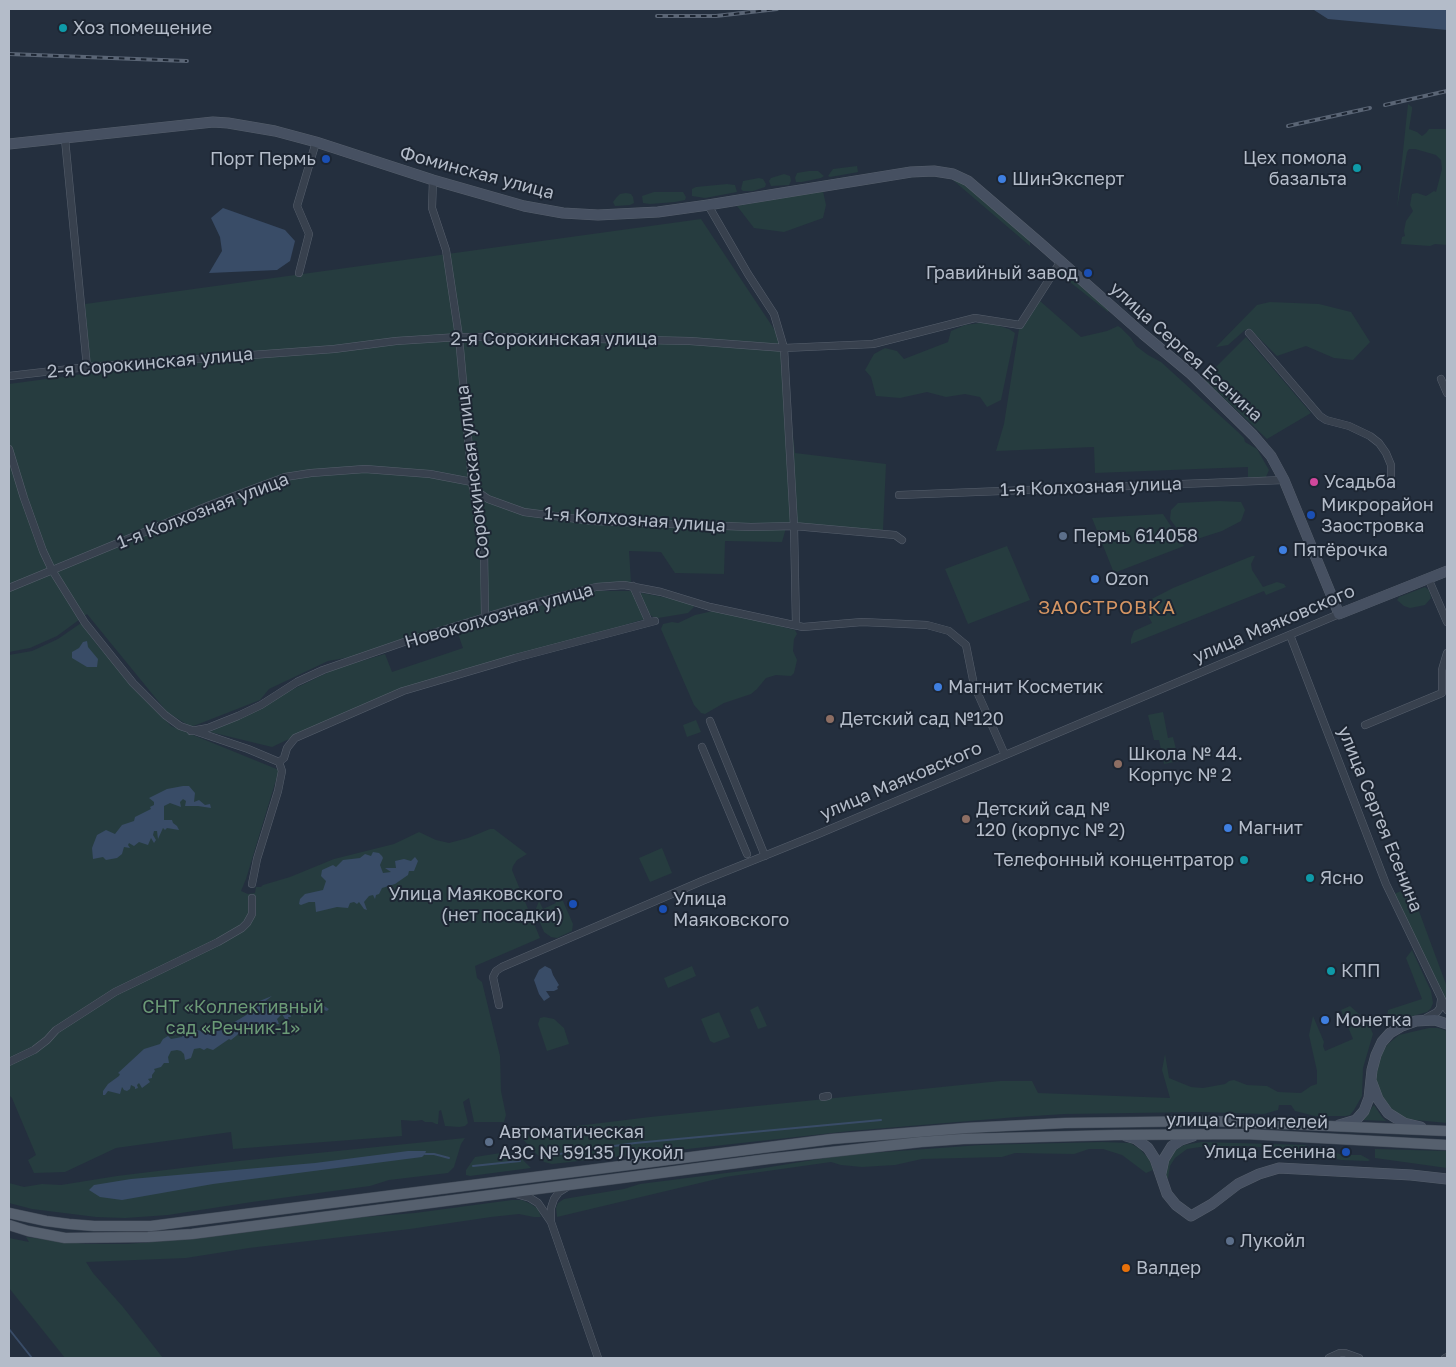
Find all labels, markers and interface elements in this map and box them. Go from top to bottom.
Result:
place label: Хоз помещение [73,17,212,39]
marker: Хоз помещение [57,22,69,34]
street label: Фоминская улица [397,142,557,204]
place label: Цех помола базальта [1243,147,1347,190]
place label: Порт Пермь [210,148,316,170]
marker: Порт Пермь [320,153,332,165]
marker: Цех помола базальта [1351,162,1363,174]
place label: ШинЭксперт [1012,168,1124,190]
marker: ШинЭксперт [996,173,1008,185]
place label: Гравийный завод [926,262,1078,284]
marker: Гравийный завод [1082,267,1094,279]
street label: улица Сергея Есенина [1105,278,1267,426]
street label: 2-я Сорокинская улица [451,328,657,350]
street label: 2-я Сорокинская улица [46,343,254,383]
street label: Сорокинская улица [452,384,494,560]
street label: 1-я Колхозная улица [114,468,292,554]
place label: Усадьба [1324,471,1396,493]
street label: 1-я Колхозная улица [1000,473,1182,501]
marker: Усадьба [1308,476,1320,488]
place label: Микрорайон Заостровка [1321,494,1434,536]
street label: 1-я Колхозная улица [543,503,727,537]
marker: Микрорайон Заостровка [1305,509,1317,521]
place label: Пермь 614058 [1073,525,1198,547]
marker: Пермь 614058 [1057,530,1069,542]
place label: Пятёрочка [1293,539,1388,561]
marker: Пятёрочка [1277,544,1289,556]
place label: Ozon [1105,568,1149,590]
marker: Ozon [1089,573,1101,585]
street label: Новоколхозная улица [402,579,596,653]
street label: улица Маяковского [1190,580,1358,668]
district label: ЗАОСТРОВКА [1037,597,1177,619]
place label: Магнит Косметик [948,676,1103,698]
marker: Магнит Косметик [932,681,944,693]
place label: Детский сад №120 [840,708,1004,730]
marker: Детский сад №120 [824,713,836,725]
street label: улица Сергея Есенина [1333,723,1427,915]
street label: улица Маяковского [817,737,985,825]
place label: Школа № 44. Корпус № 2 [1128,743,1243,786]
marker: Школа № 44. Корпус № 2 [1112,758,1124,770]
place label: Детский сад № 120 (корпус № 2) [976,798,1126,841]
marker: Детский сад № 120 (корпус № 2) [960,813,972,825]
place label: Магнит [1238,817,1303,839]
marker: Магнит [1222,822,1234,834]
place label: Телефонный концентратор [994,849,1234,871]
marker: Телефонный концентратор [1238,854,1250,866]
place label: Ясно [1320,867,1364,889]
marker: Ясно [1304,872,1316,884]
place label: Улица Маяковского (нет посадки) [388,883,563,926]
place label: Улица Маяковского [673,888,789,931]
marker: Улица Маяковского (нет посадки) [567,898,579,910]
marker: Улица Маяковского [657,903,669,915]
place label: КПП [1341,960,1381,982]
marker: КПП [1325,965,1337,977]
park label: СНТ «Коллективный сад «Речник-1» [142,996,324,1038]
place label: Монетка [1335,1009,1412,1031]
marker: Монетка [1319,1014,1331,1026]
street label: улица Строителей [1166,1109,1328,1133]
place label: Автоматическая АЗС № 59135 Лукойл [499,1121,684,1164]
marker: Автоматическая АЗС № 59135 Лукойл [483,1136,495,1148]
place label: Улица Есенина [1204,1141,1336,1163]
marker: Улица Есенина [1340,1146,1352,1158]
place label: Лукойл [1240,1230,1305,1252]
marker: Лукойл [1224,1235,1236,1247]
place label: Валдер [1136,1257,1201,1279]
marker: Валдер [1120,1262,1132,1274]

